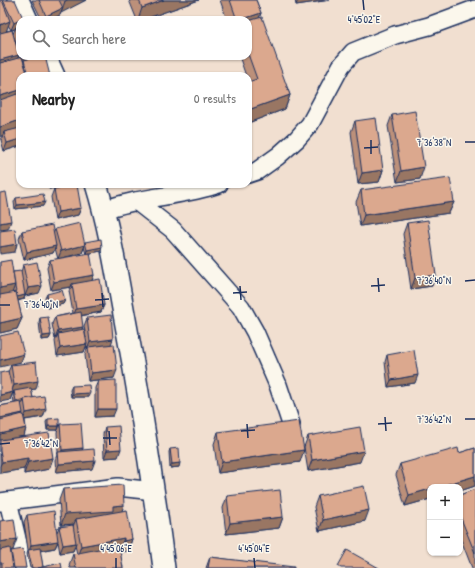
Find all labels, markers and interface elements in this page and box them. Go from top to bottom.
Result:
text: 4°45'02"E [348,13,381,26]
search box [16,16,252,60]
icon: search [30,27,52,49]
text: Search here [62,28,126,49]
text: Nearby [32,87,75,110]
text: 0 results [194,89,236,107]
text: 7°36'38"N [417,136,451,149]
text: 7°36'40"N [417,274,451,287]
text: 7°36'40"N [24,298,58,311]
text: 7°36'42"N [417,413,451,426]
text: 7°36'42"N [24,437,58,450]
map controls [427,484,463,556]
button: + [427,484,463,520]
button: − [427,520,463,556]
text: 4°45'06"E [100,542,132,555]
text: 4°45'04"E [238,542,270,555]

